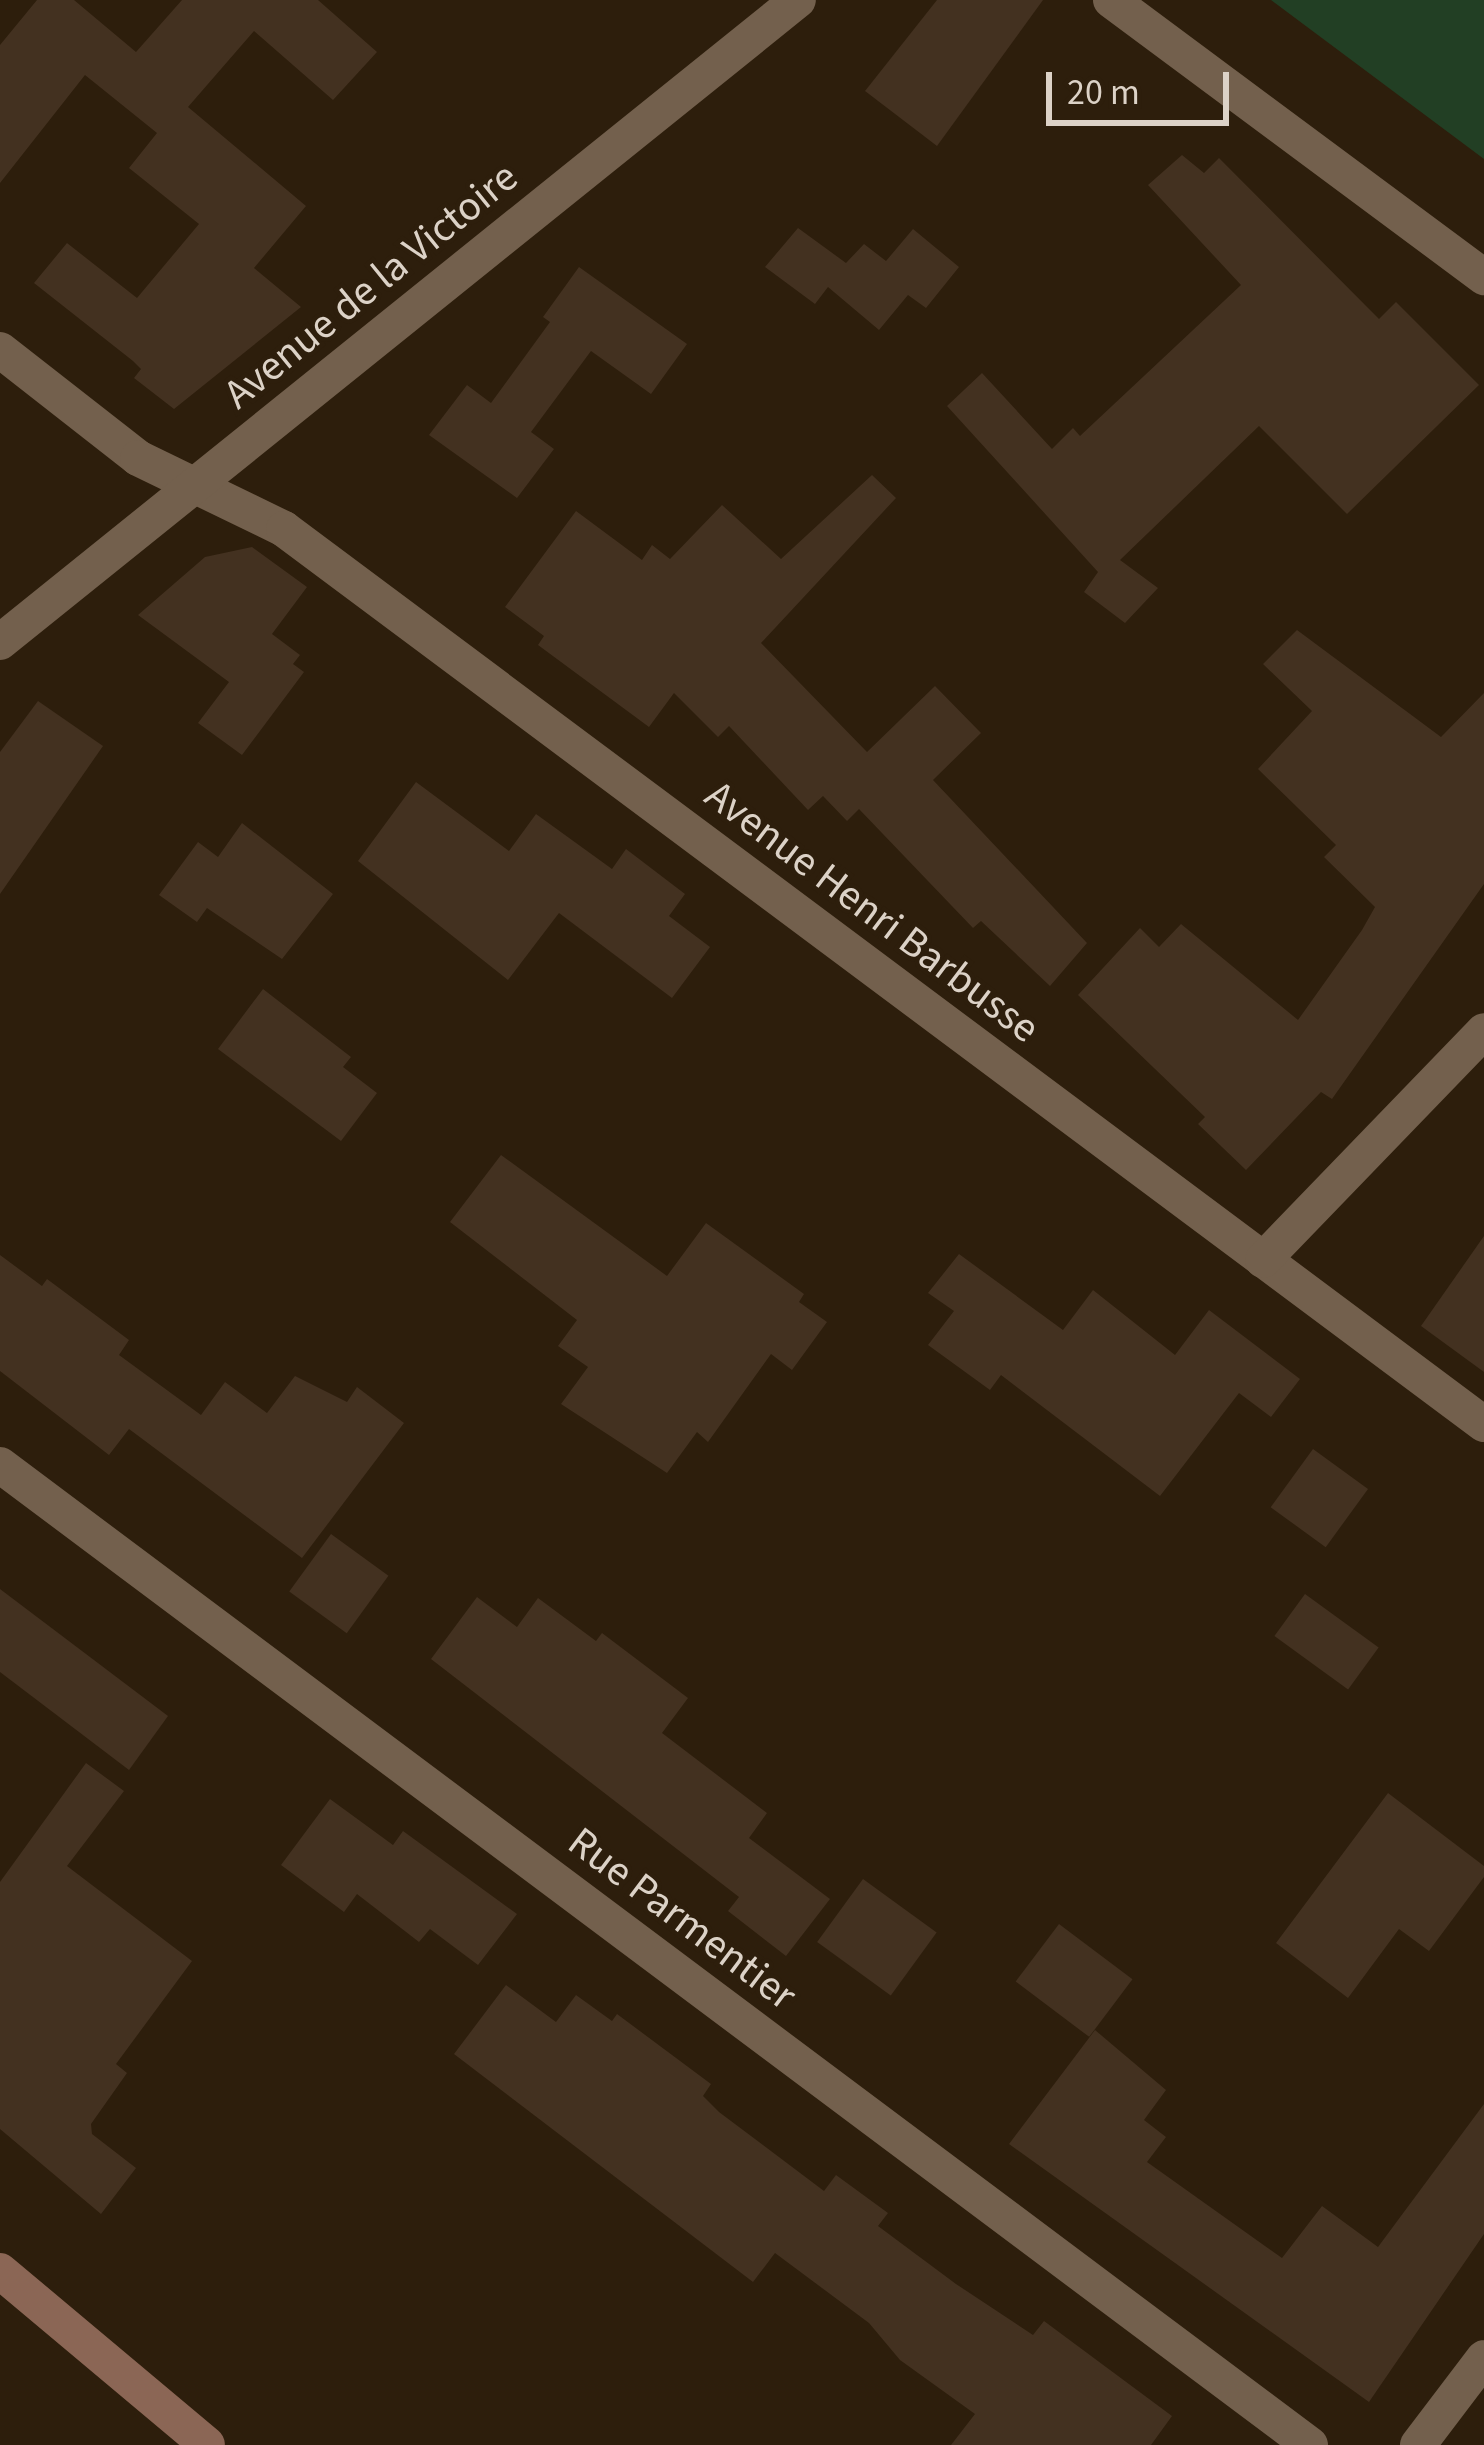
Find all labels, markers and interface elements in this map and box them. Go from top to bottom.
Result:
scale bar [1052,48,1235,122]
text: 20 m [1067,67,1140,118]
street label: Avenue de la Victoire [214,152,528,420]
street label: Avenue Henri Barbusse [695,770,1049,1054]
street label: Rue Parmentier [558,1817,806,2021]

